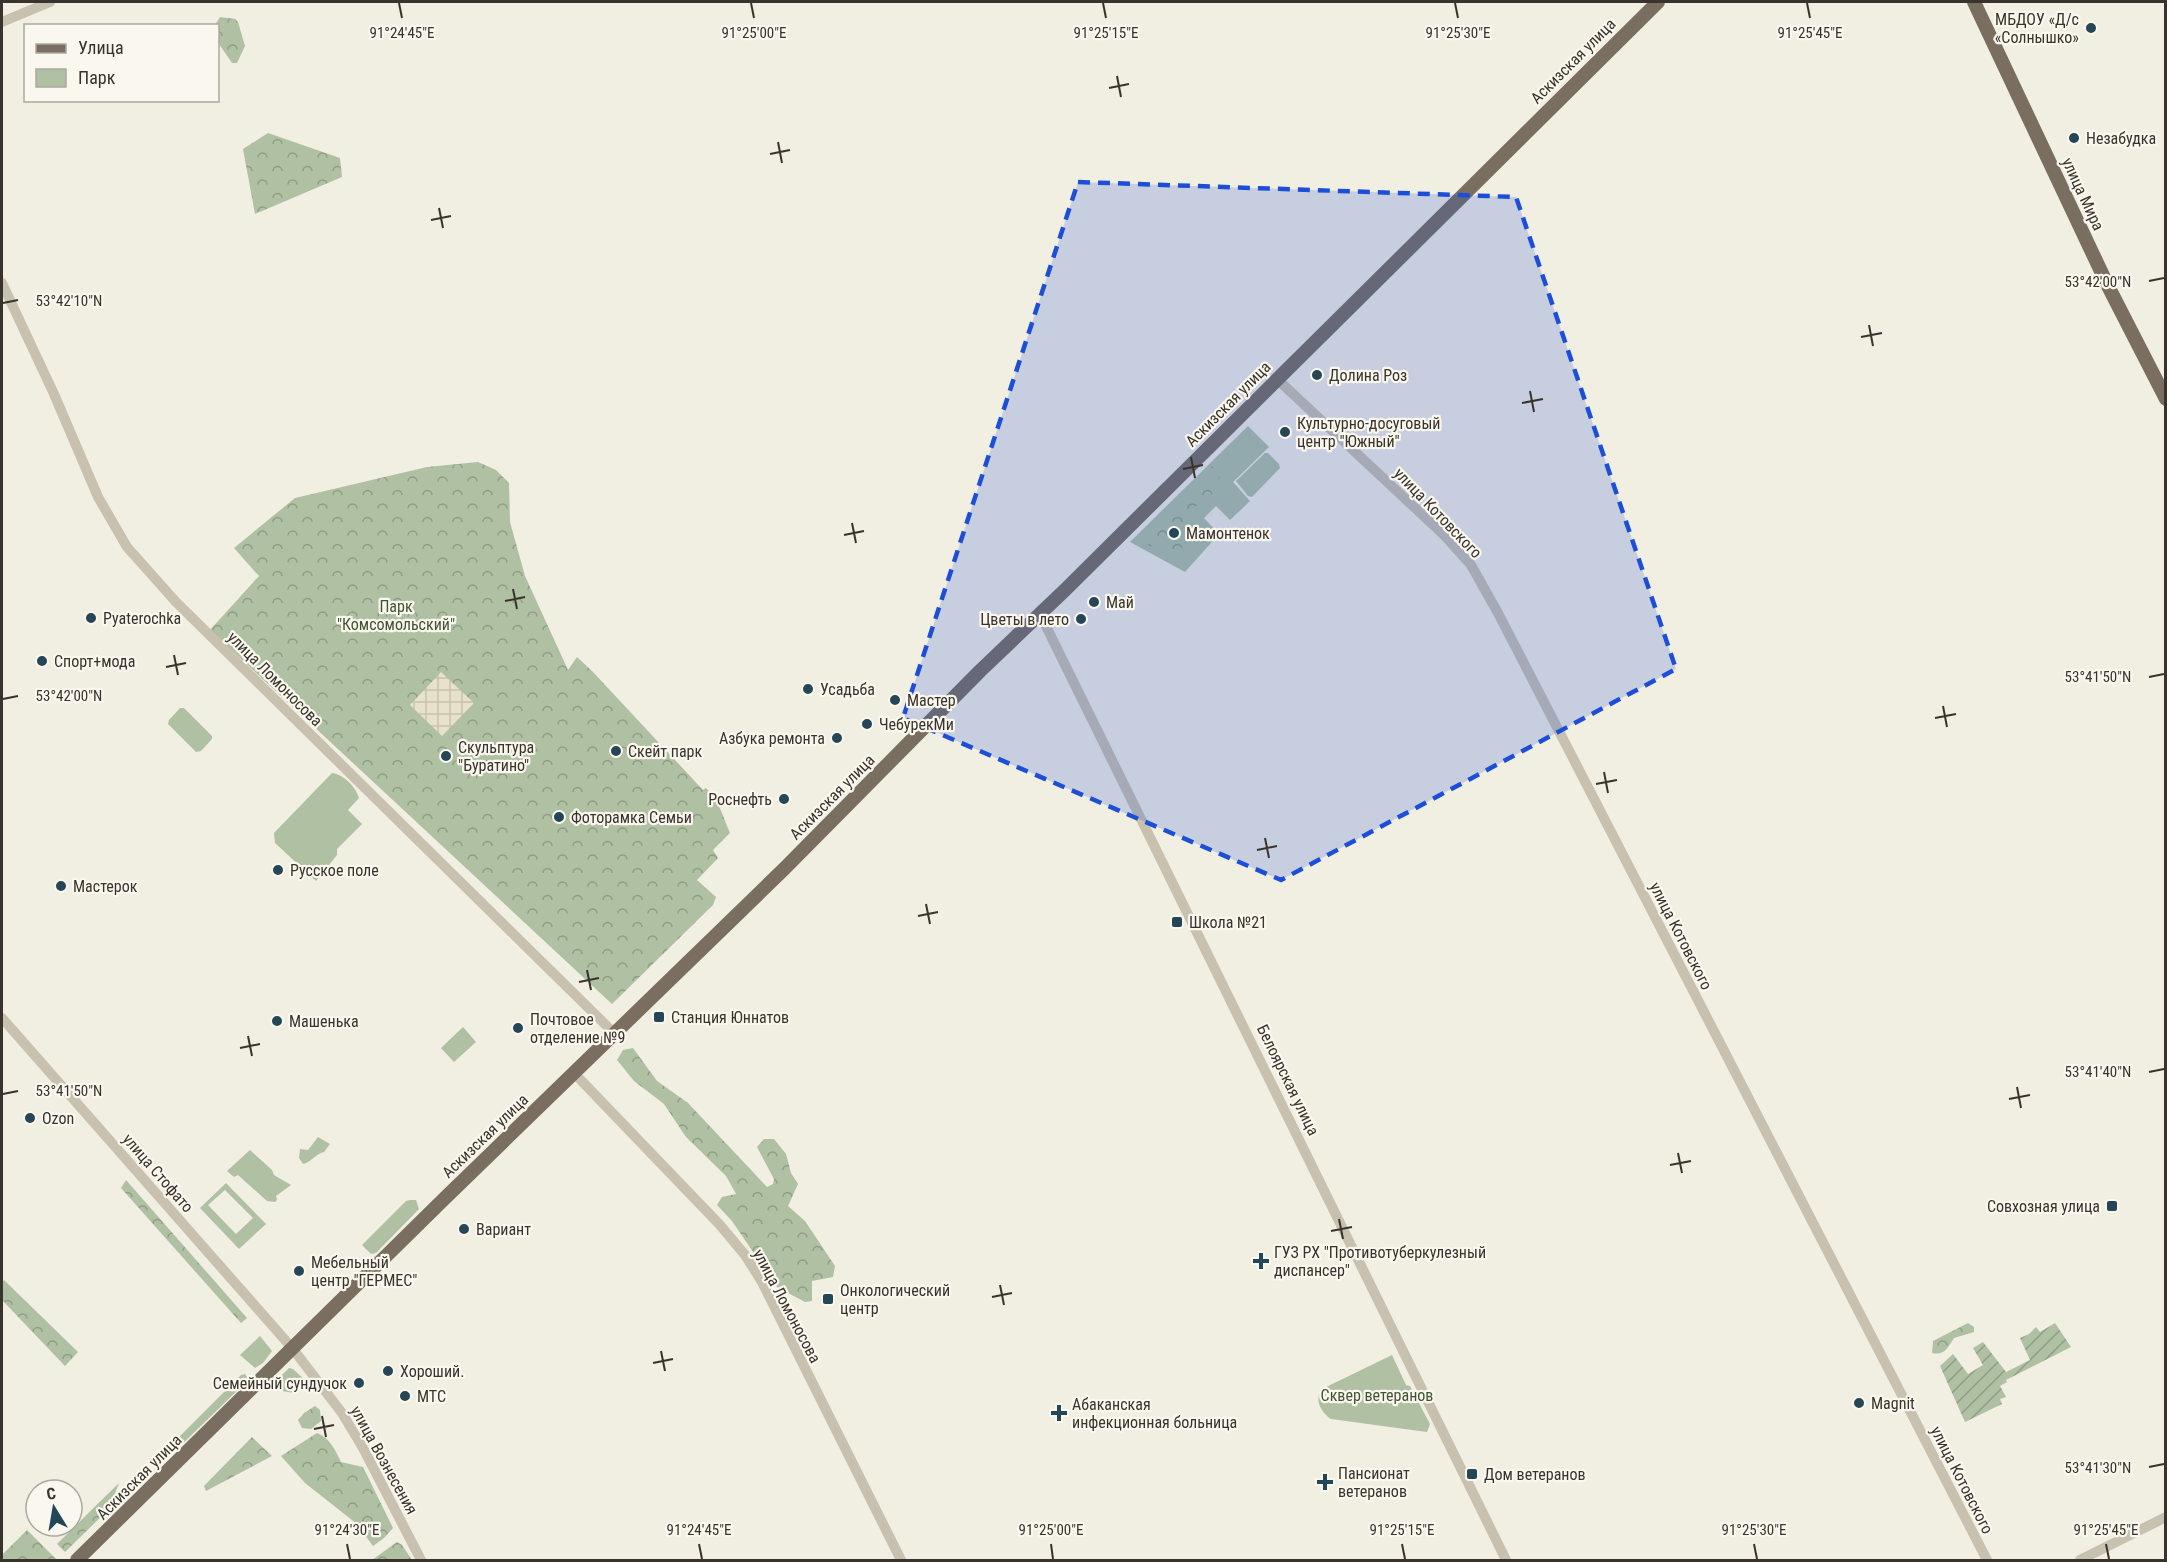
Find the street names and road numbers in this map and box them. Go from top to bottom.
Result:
street label: Аскизская улица [1527,15,1619,107]
street label: улица Мира [2058,155,2108,233]
street label: Аскизская улица [1182,358,1274,450]
street label: улица Котовского [1390,464,1486,562]
street label: улица Ломоносова [224,628,326,730]
street label: Аскизская улица [786,751,878,843]
street label: улица Котовского [1646,879,1716,993]
street label: Белоярская улица [1253,1021,1323,1139]
street label: Аскизская улица [438,1090,532,1182]
street label: улица Стофато [119,1130,197,1216]
street label: улица Ломоносова [749,1246,825,1366]
street label: улица Вознесения [346,1403,422,1517]
street label: улица Котовского [1927,1423,1997,1537]
street label: Аскизская улица [93,1431,185,1523]

